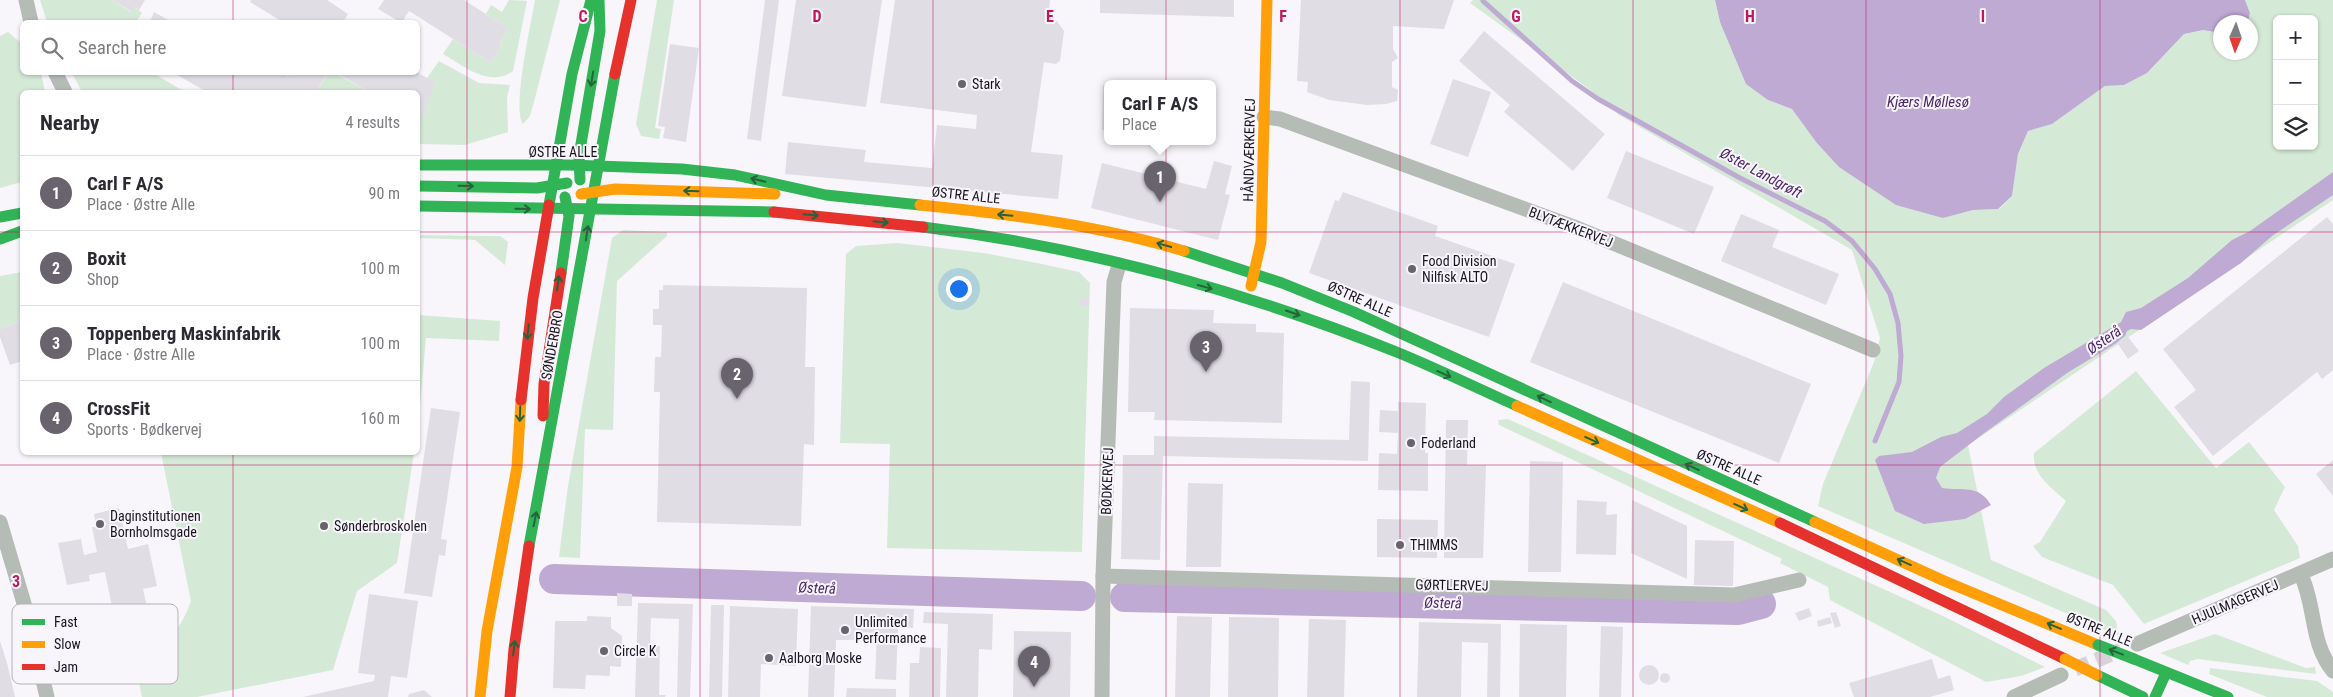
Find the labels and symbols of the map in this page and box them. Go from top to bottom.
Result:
text: C [578,7,588,26]
text: D [812,7,822,26]
text: E [1046,7,1054,26]
text: F [1279,7,1287,26]
text: G [1511,7,1521,26]
text: H [1745,7,1755,26]
text: I [1981,7,1985,26]
north arrow [2213,15,2258,60]
one-way arrow [587,70,597,86]
place label: Stark [972,76,1001,92]
marker: Stark [956,78,968,90]
water label: Kjærs Møllesø [1887,93,1969,111]
street label: HÅNDVÆRKERVEJ [1239,98,1258,202]
street label: ØSTRE ALLE [529,144,597,160]
water label: Øster Landgrøft [1717,144,1806,202]
pin: 1 [1144,161,1176,202]
one-way arrow [750,175,766,184]
one-way arrow [458,181,474,191]
street label: ØSTRE ALLE [931,183,1001,207]
one-way arrow [683,186,700,196]
one-way arrow [514,204,531,214]
street label: BLYTÆKKERVEJ [1527,204,1615,250]
one-way arrow [802,210,818,220]
one-way arrow [997,210,1013,219]
one-way arrow [872,217,888,227]
one-way arrow [583,225,593,241]
one-way arrow [1156,240,1172,250]
place label: Food Division Nilfisk ALTO [1422,253,1497,285]
marker: Food Division Nilfisk ALTO [1406,263,1418,275]
one-way arrow [553,276,563,292]
your location [946,276,972,302]
street label: ØSTRE ALLE [1325,278,1395,320]
one-way arrow [1197,283,1213,293]
street label: SØNDERBRO [538,309,566,381]
one-way arrow [1285,309,1301,318]
water label: Østerå [2083,322,2125,358]
one-way arrow [523,323,533,339]
pin: 3 [1190,331,1222,372]
pin: 2 [721,358,753,399]
one-way arrow [1436,369,1451,379]
one-way arrow [1537,394,1552,404]
one-way arrow [515,406,525,422]
place label: Foderland [1421,435,1476,451]
one-way arrow [1584,436,1599,446]
marker: Foderland [1405,437,1417,449]
street label: ØSTRE ALLE [1694,446,1764,488]
street label: BØDKERVEJ [1098,447,1116,515]
one-way arrow [1685,462,1700,471]
one-way arrow [1733,502,1748,512]
place label: Daginstitutionen Bornholmsgade [110,508,201,540]
one-way arrow [530,511,540,527]
marker: Daginstitutionen Bornholmsgade [94,518,106,530]
place label: Sønderbroskolen [334,518,427,534]
marker: Sønderbroskolen [318,520,330,532]
place label: THIMMS [1410,537,1458,553]
marker: THIMMS [1394,539,1406,551]
one-way arrow [1897,557,1912,567]
text: 3 [12,572,20,591]
street label: GØRTLERVEJ [1415,576,1489,594]
street label: HJULMAGERVEJ [2189,577,2281,627]
water label: Østerå [798,578,836,598]
water label: Østerå [1424,594,1462,612]
legend [12,604,178,684]
street label: ØSTRE ALLE [2064,609,2134,649]
text: Fast [54,614,78,630]
place label: Unlimited Performance [855,614,927,646]
one-way arrow [2047,621,2062,631]
marker: Unlimited Performance [839,624,851,636]
text: Slow [54,636,81,652]
one-way arrow [509,641,519,657]
place label: Circle K [614,643,657,659]
marker: Circle K [598,645,610,657]
pin: 4 [1018,646,1050,687]
one-way arrow [2109,647,2125,656]
place label: Aalborg Moske [779,650,862,666]
marker: Aalborg Moske [763,652,775,664]
text: Jam [54,659,78,675]

